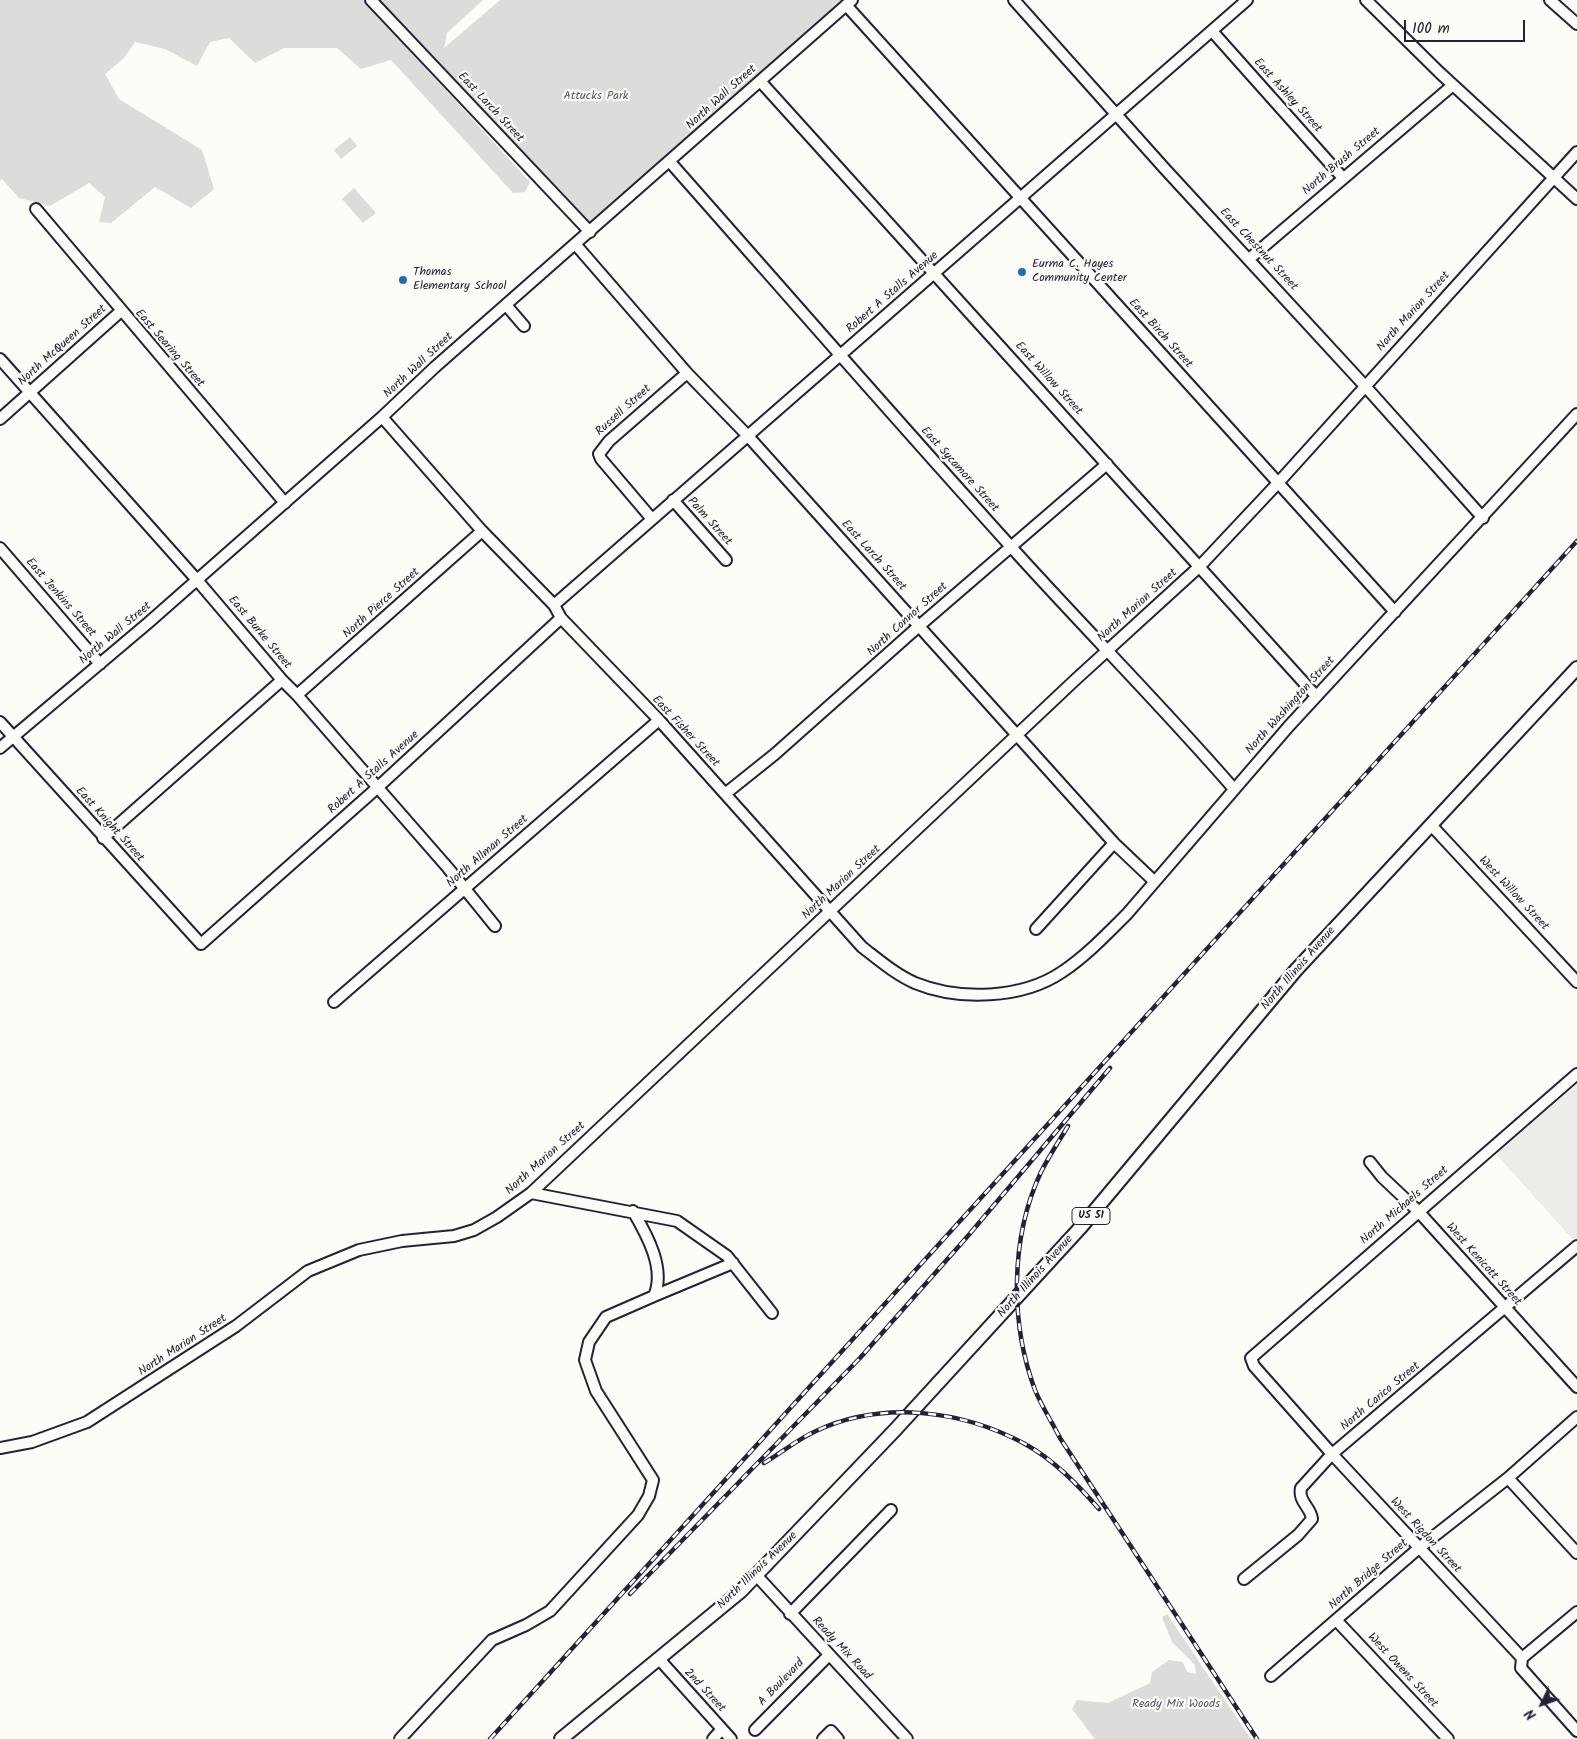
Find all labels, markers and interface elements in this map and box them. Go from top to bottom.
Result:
scale bar [1407,10,1528,42]
text: 100 m [1412,17,1450,41]
street label: East Ashley Street [1250,56,1324,136]
street label: North Wall Street [684,63,760,133]
street label: East Larch Street [454,70,526,146]
park label: Attucks Park [564,90,628,104]
street label: North Brush Street [1300,125,1384,199]
street label: East Chestnut Street [1216,206,1300,294]
street label: Robert A Stalls Avenue [844,249,942,337]
place label: Eurma C. Hayes Community Center [1032,258,1127,286]
place label: Thomas Elementary School [413,266,506,294]
marker: Eurma C. Hayes Community Center [1016,266,1028,278]
street label: North Marion Street [1374,269,1454,355]
marker: Thomas Elementary School [397,274,409,286]
street label: East Birch Street [1125,296,1195,372]
street label: North McQueen Street [16,302,110,390]
street label: East Searing Street [131,307,207,391]
street label: North Wall Street [381,330,457,402]
street label: East Willow Street [1011,339,1085,419]
street label: Russell Street [593,382,655,440]
street label: East Sycamore Street [917,424,1001,516]
street label: Palm Street [684,495,734,549]
street label: East Larch Street [837,518,909,594]
street label: East Jenkins Street [22,556,98,640]
street label: North Pierce Street [341,566,423,642]
street label: North Marion Street [1095,566,1181,646]
street label: North Connor Street [865,580,951,660]
street label: East Burke Street [224,594,294,672]
street label: North Wall Street [77,600,155,668]
street label: North Washington Street [1243,654,1339,758]
street label: East Fisher Street [648,693,722,771]
street label: Robert A Stalls Avenue [326,728,422,818]
street label: East Knight Street [72,785,146,865]
street label: North Allman Street [444,813,532,891]
street label: North Marion Street [800,843,884,923]
street label: West Willow Street [1475,854,1551,934]
street label: North Illinois Avenue [1259,924,1339,1014]
street label: North Marion Street [503,1119,589,1199]
street label: North Michaels Street [1358,1164,1452,1248]
road number: US 51 [1072,1208,1110,1224]
street label: West Kenicott Street [1442,1221,1524,1309]
street label: North Illinois Avenue [995,1233,1077,1321]
street label: North Marion Street [136,1312,230,1380]
street label: North Carico Street [1338,1360,1424,1434]
street label: West Rigdon Street [1386,1495,1464,1577]
street label: North Illinois Avenue [715,1529,801,1613]
street label: North Bridge Street [1326,1537,1412,1613]
street label: Ready Mix Road [808,1615,874,1683]
street label: West Owens Street [1364,1631,1440,1711]
street label: A Boulevard [756,1656,808,1710]
street label: 2nd Street [680,1666,728,1716]
north arrow [1517,1679,1567,1729]
park label: Ready Mix Woods [1132,1698,1220,1712]
text: N [1520,1703,1542,1725]

